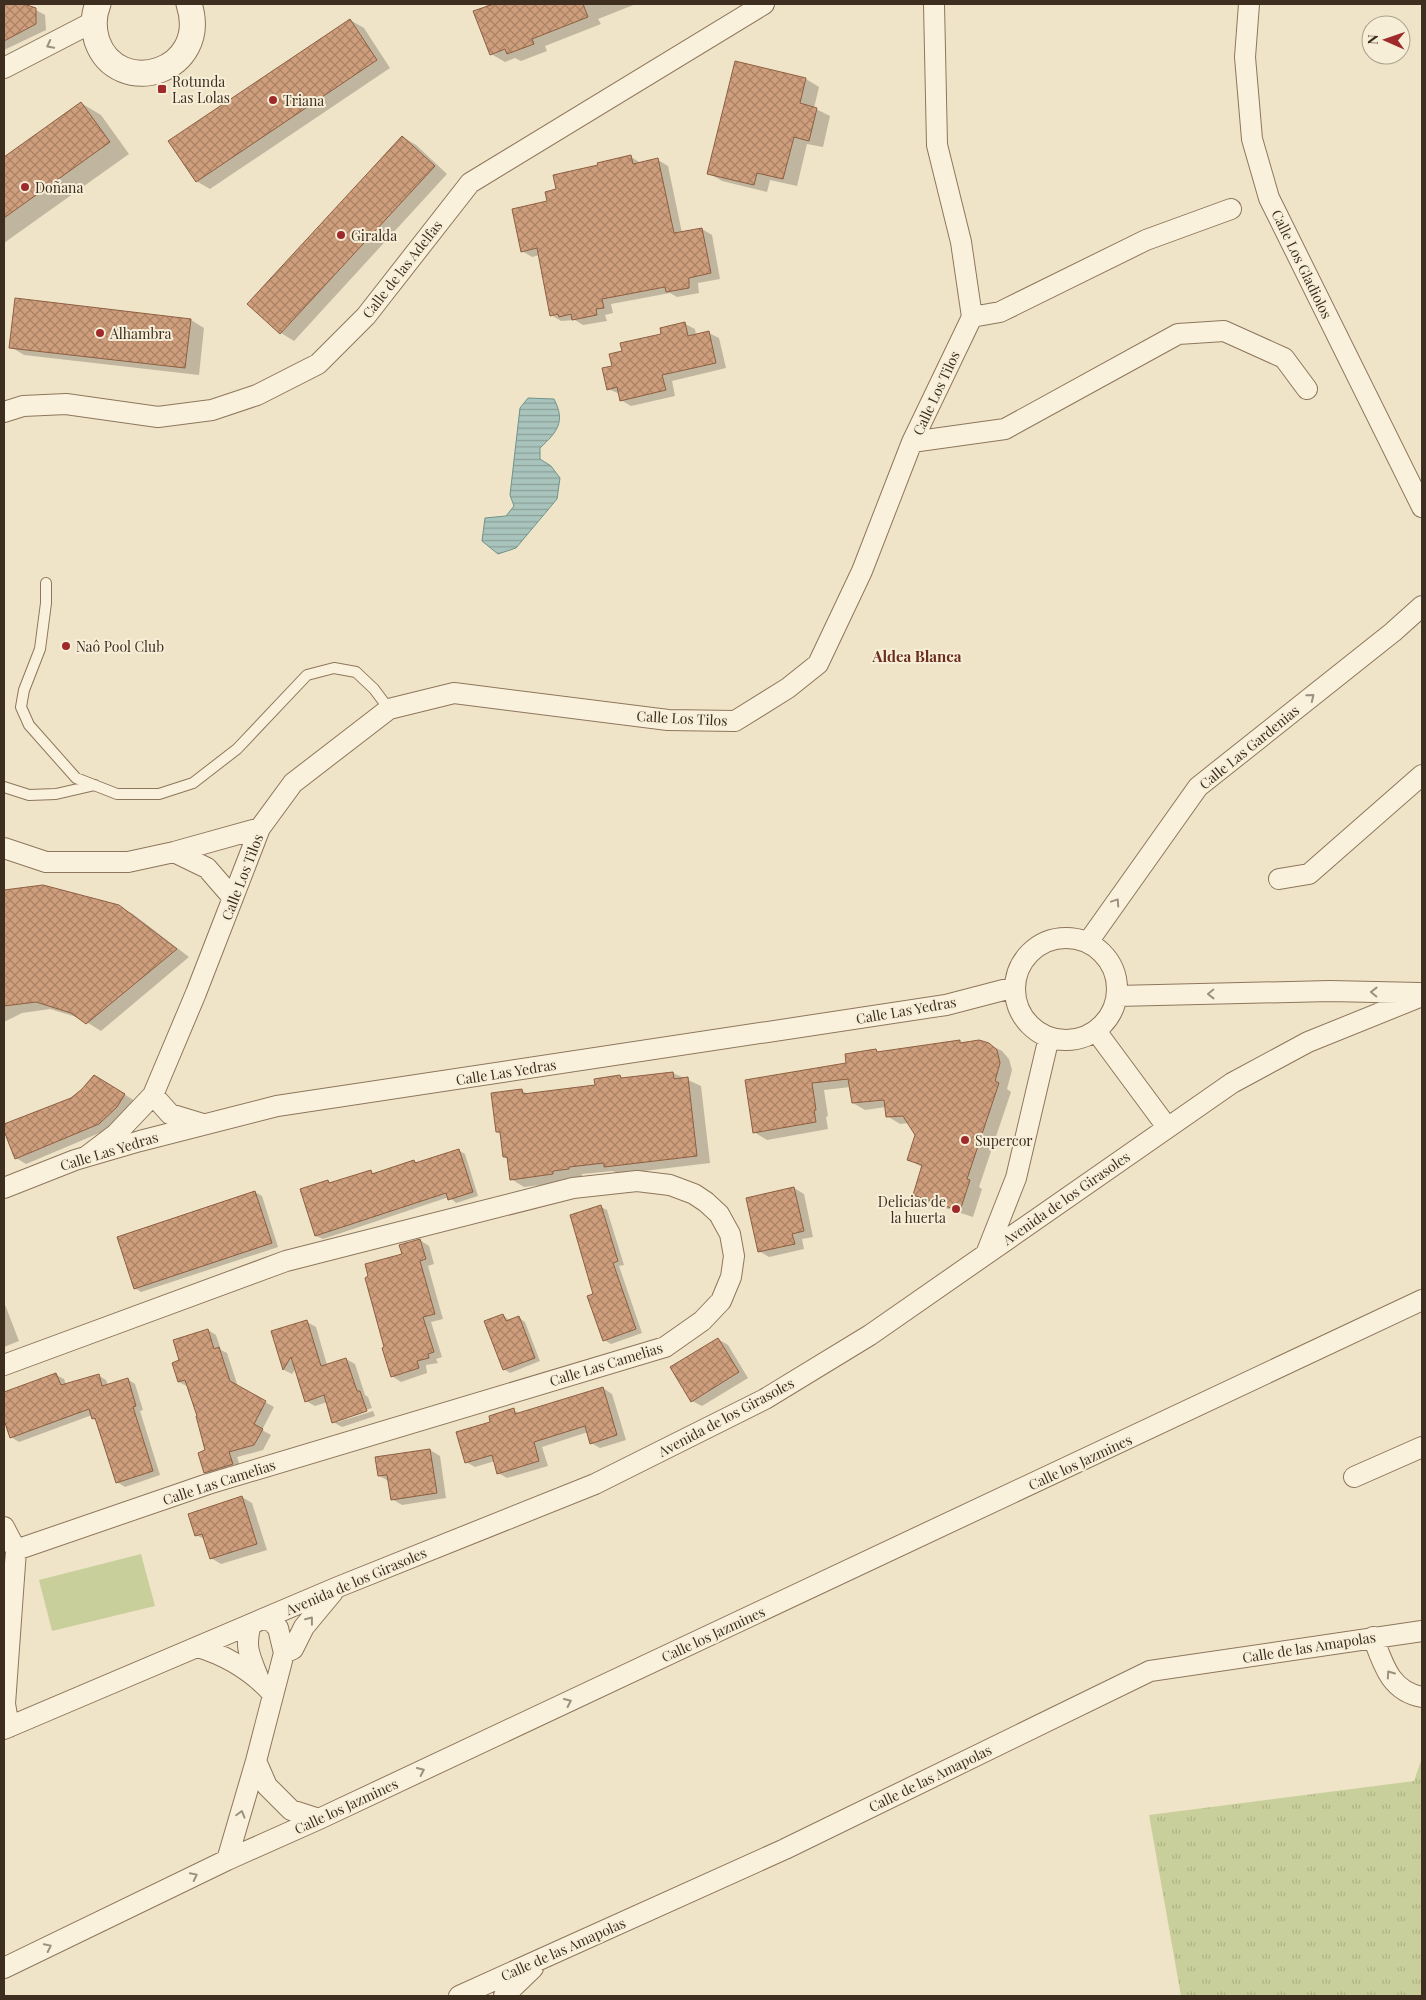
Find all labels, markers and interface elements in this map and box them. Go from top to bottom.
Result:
north arrow [1361,15,1411,65]
text: N [1363,34,1382,45]
one-way arrow [46,39,55,49]
place label: Rotunda Las Lolas [172,72,230,107]
marker: Rotunda Las Lolas [156,83,168,95]
place label: Triana [283,91,324,110]
marker: Triana [267,94,279,106]
place label: Doñana [35,178,83,197]
marker: Doñana [19,181,31,193]
street label: Calle Los Gladiolos [1267,206,1337,322]
street label: Calle de las Adelfas [358,216,446,322]
place label: Giralda [351,226,397,245]
marker: Giralda [335,229,347,241]
place label: Alhambra [109,324,172,343]
marker: Alhambra [94,327,106,339]
street label: Calle Los Tilos [908,348,964,438]
place label: Naô Pool Club [76,637,164,656]
marker: Naô Pool Club [60,640,72,652]
district label: Aldea Blanca [871,646,962,666]
one-way arrow [1305,694,1314,703]
street label: Calle Las Gardenias [1195,701,1303,793]
street label: Calle Los Tilos [636,706,728,730]
street label: Calle Los Tilos [217,831,267,923]
one-way arrow [1110,898,1119,907]
one-way arrow [1369,987,1377,998]
one-way arrow [1207,989,1214,999]
street label: Calle Las Yedras [854,992,958,1028]
street label: Calle Las Yedras [454,1055,558,1089]
street label: Calle Las Yedras [58,1127,160,1175]
place label: Supercor [975,1131,1033,1150]
marker: Supercor [959,1134,971,1146]
street label: Avenida de los Girasoles [998,1147,1133,1250]
place label: Delicias de la huerta [878,1192,946,1227]
marker: Delicias de la huerta [950,1203,962,1215]
street label: Calle Las Camelias [547,1338,665,1390]
street label: Avenida de los Girasoles [654,1373,797,1461]
street label: Calle los Jazmines [1025,1430,1135,1494]
street label: Calle Las Camelias [160,1455,278,1509]
street label: Avenida de los Girasoles [282,1543,429,1620]
street label: Calle los Jazmines [658,1602,768,1666]
one-way arrow [304,1617,312,1626]
street label: Calle de las Amapolas [1241,1627,1377,1667]
one-way arrow [1386,1671,1396,1680]
one-way arrow [563,1698,572,1708]
street label: Calle de las Amapolas [865,1740,995,1816]
one-way arrow [416,1767,425,1777]
street label: Calle los Jazmines [291,1774,401,1838]
one-way arrow [235,1810,245,1818]
one-way arrow [189,1872,198,1882]
street label: Calle de las Amapolas [498,1913,628,1985]
one-way arrow [43,1943,52,1953]

